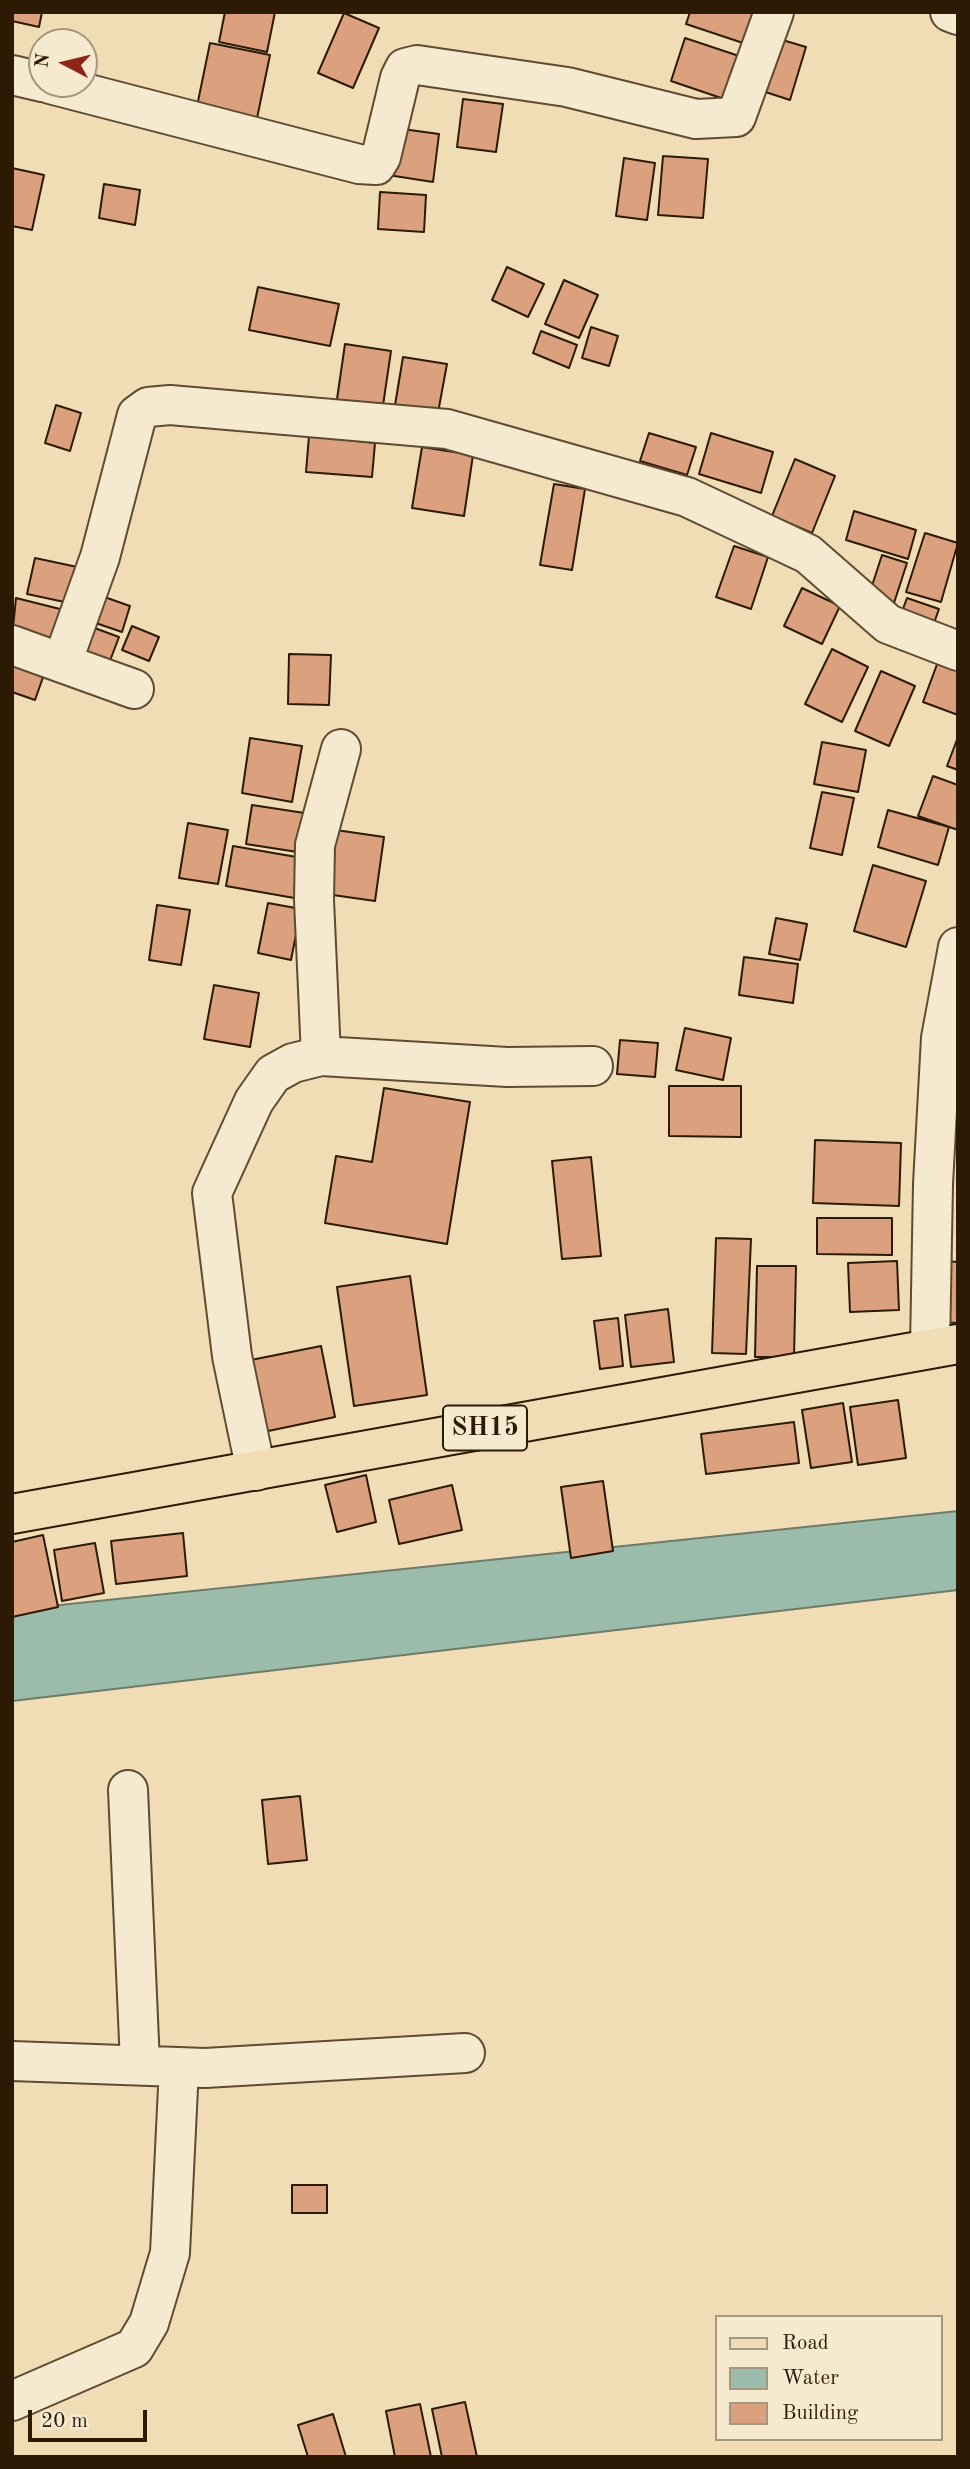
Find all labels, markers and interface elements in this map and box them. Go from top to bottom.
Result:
north arrow [28,28,98,98]
text: N [33,52,54,69]
road number: SH15 [443,1406,527,1450]
legend [715,2315,942,2441]
text: Road [782,2333,829,2354]
text: Water [782,2368,839,2389]
scale bar [32,2396,150,2440]
text: Building [782,2403,858,2424]
text: 20 m [41,2411,88,2432]

